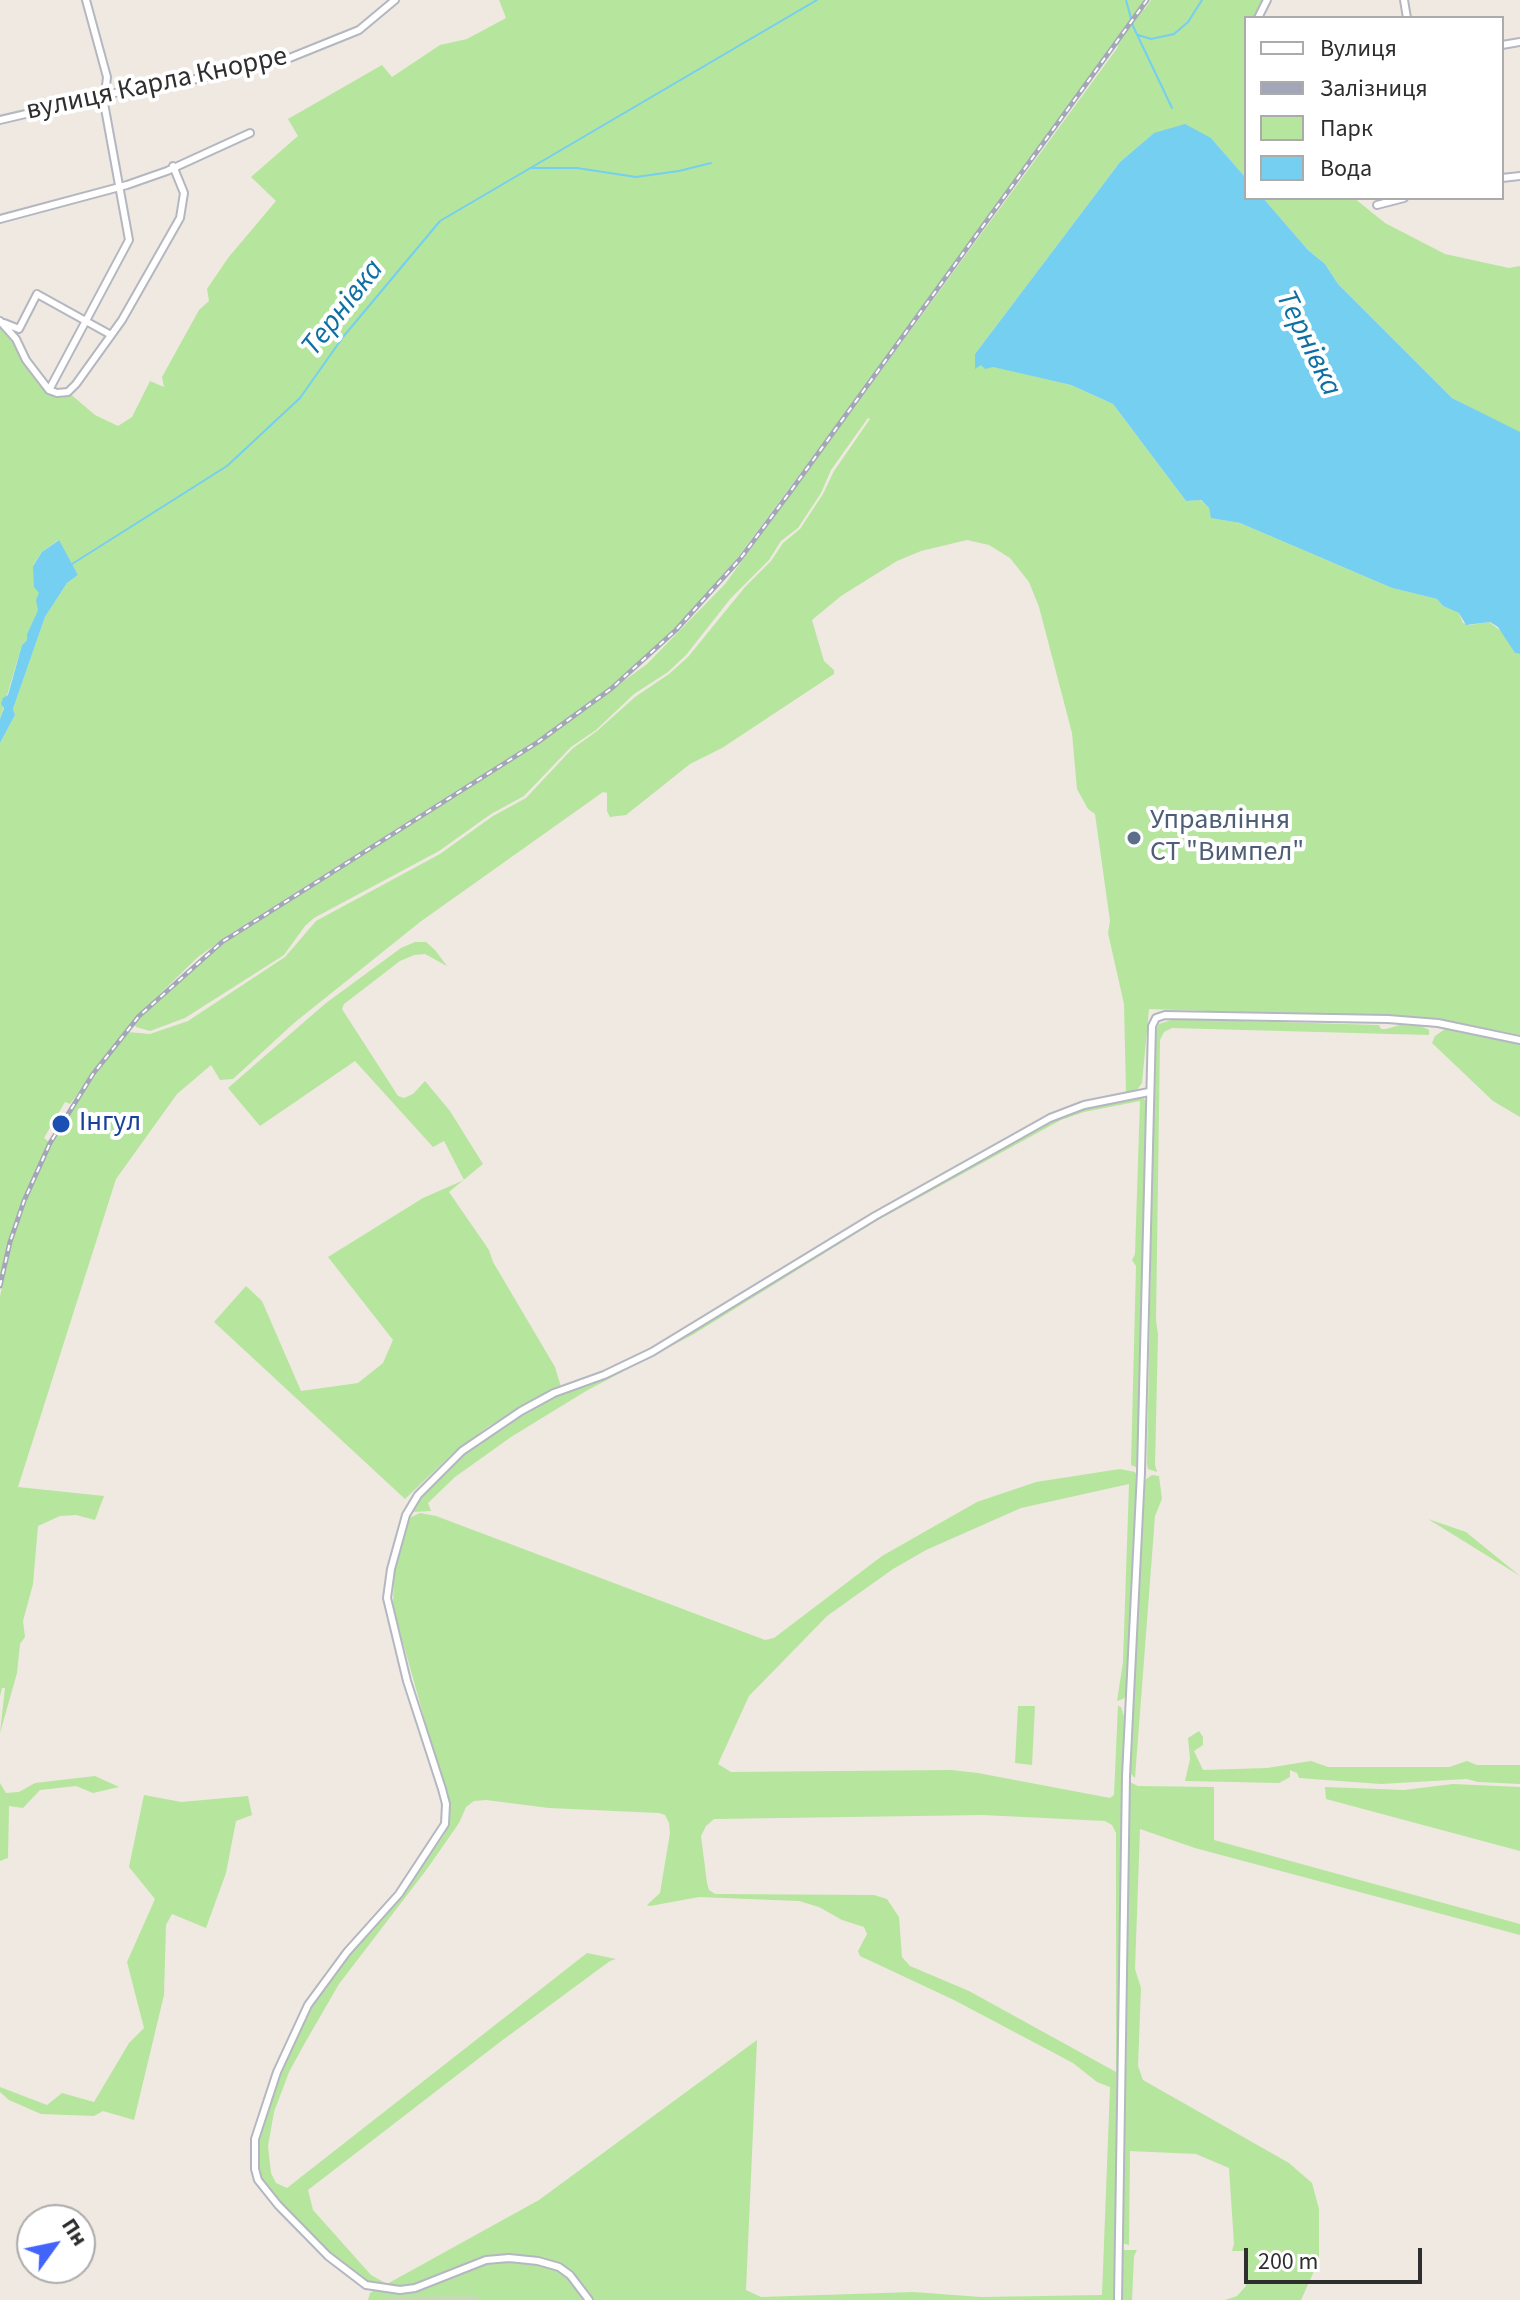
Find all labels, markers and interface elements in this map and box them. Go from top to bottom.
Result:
legend [1244,16,1504,200]
text: Вулиця [1320,31,1397,66]
street label: вулиця Карла Кнорре [23,41,291,129]
text: Залізниця [1320,71,1428,106]
text: Парк [1320,111,1373,146]
text: Вода [1320,151,1372,186]
water label: Тернівка [295,253,393,365]
water label: Тернівка [1266,285,1348,403]
place label: Управління СТ "Вимпел" [1150,805,1304,871]
marker: Управління СТ "Вимпел" [1125,829,1143,847]
place label: Інгул [79,1107,141,1141]
marker: Інгул [50,1113,72,1135]
north arrow [16,2204,96,2284]
text: Пн [54,2212,95,2252]
scale bar [1248,2232,1426,2282]
text: 200 m [1258,2244,1318,2279]

